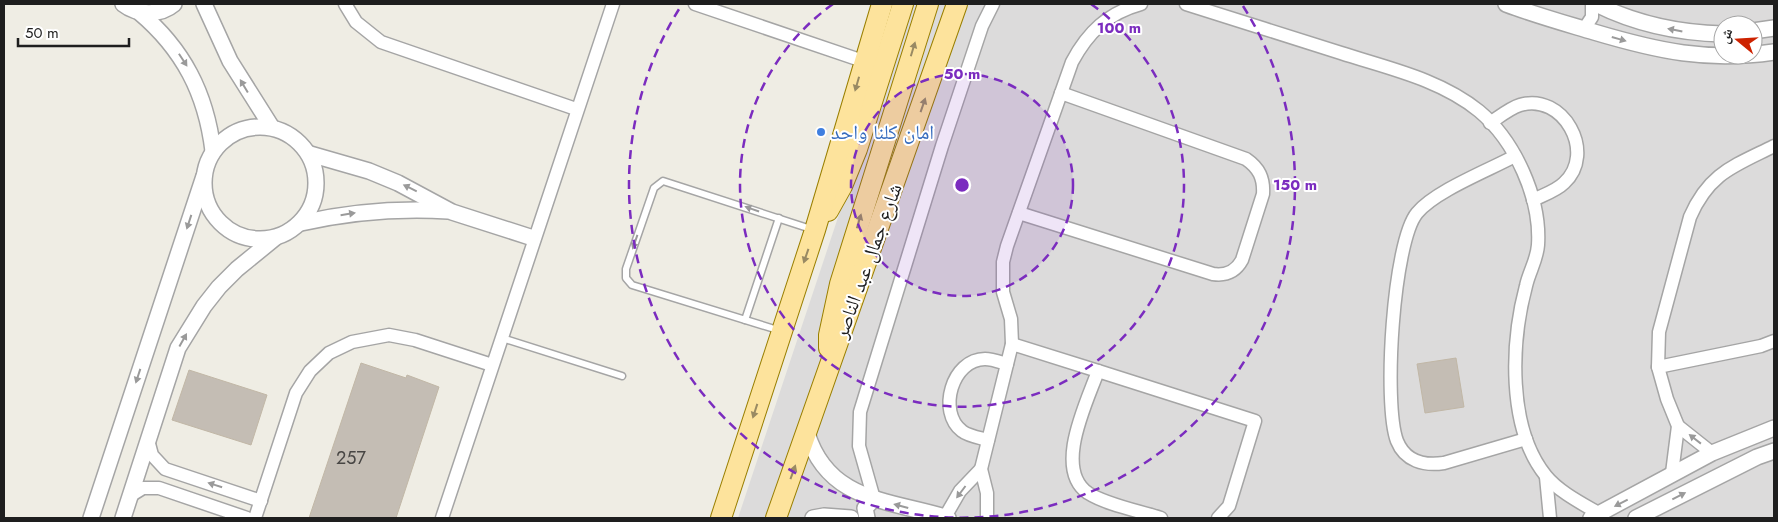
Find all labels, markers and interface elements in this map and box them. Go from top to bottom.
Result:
scale bar [18,15,129,47]
north arrow [1713,15,1763,65]
text: 100 m [1097,17,1141,39]
text: 50 m [25,22,59,44]
one-way arrow [1666,25,1682,33]
text: ش [1714,26,1737,46]
one-way arrow [1612,36,1627,44]
one-way arrow [910,41,918,56]
one-way arrow [178,53,188,67]
text: 50 m [944,63,980,85]
one-way arrow [852,76,860,91]
one-way arrow [240,78,248,93]
one-way arrow [920,97,927,112]
place label: امان كلنا واحد [831,118,934,147]
marker: امان كلنا واحد [815,126,827,138]
text: 150 m [1273,174,1317,196]
centre of rings [953,176,971,194]
street label: شارع جمال عبد الناصر [826,179,910,344]
one-way arrow [403,184,417,192]
one-way arrow [744,205,759,213]
one-way arrow [341,210,357,218]
one-way arrow [856,213,864,228]
one-way arrow [184,215,192,230]
one-way arrow [631,235,639,250]
one-way arrow [802,249,809,264]
one-way arrow [179,332,187,347]
one-way arrow [134,369,141,384]
one-way arrow [751,404,759,419]
one-way arrow [1689,434,1702,445]
house number: 257 [336,445,366,471]
one-way arrow [790,465,797,480]
one-way arrow [207,481,222,488]
one-way arrow [955,485,966,498]
one-way arrow [1672,492,1686,500]
one-way arrow [1614,499,1628,507]
one-way arrow [893,502,909,510]

